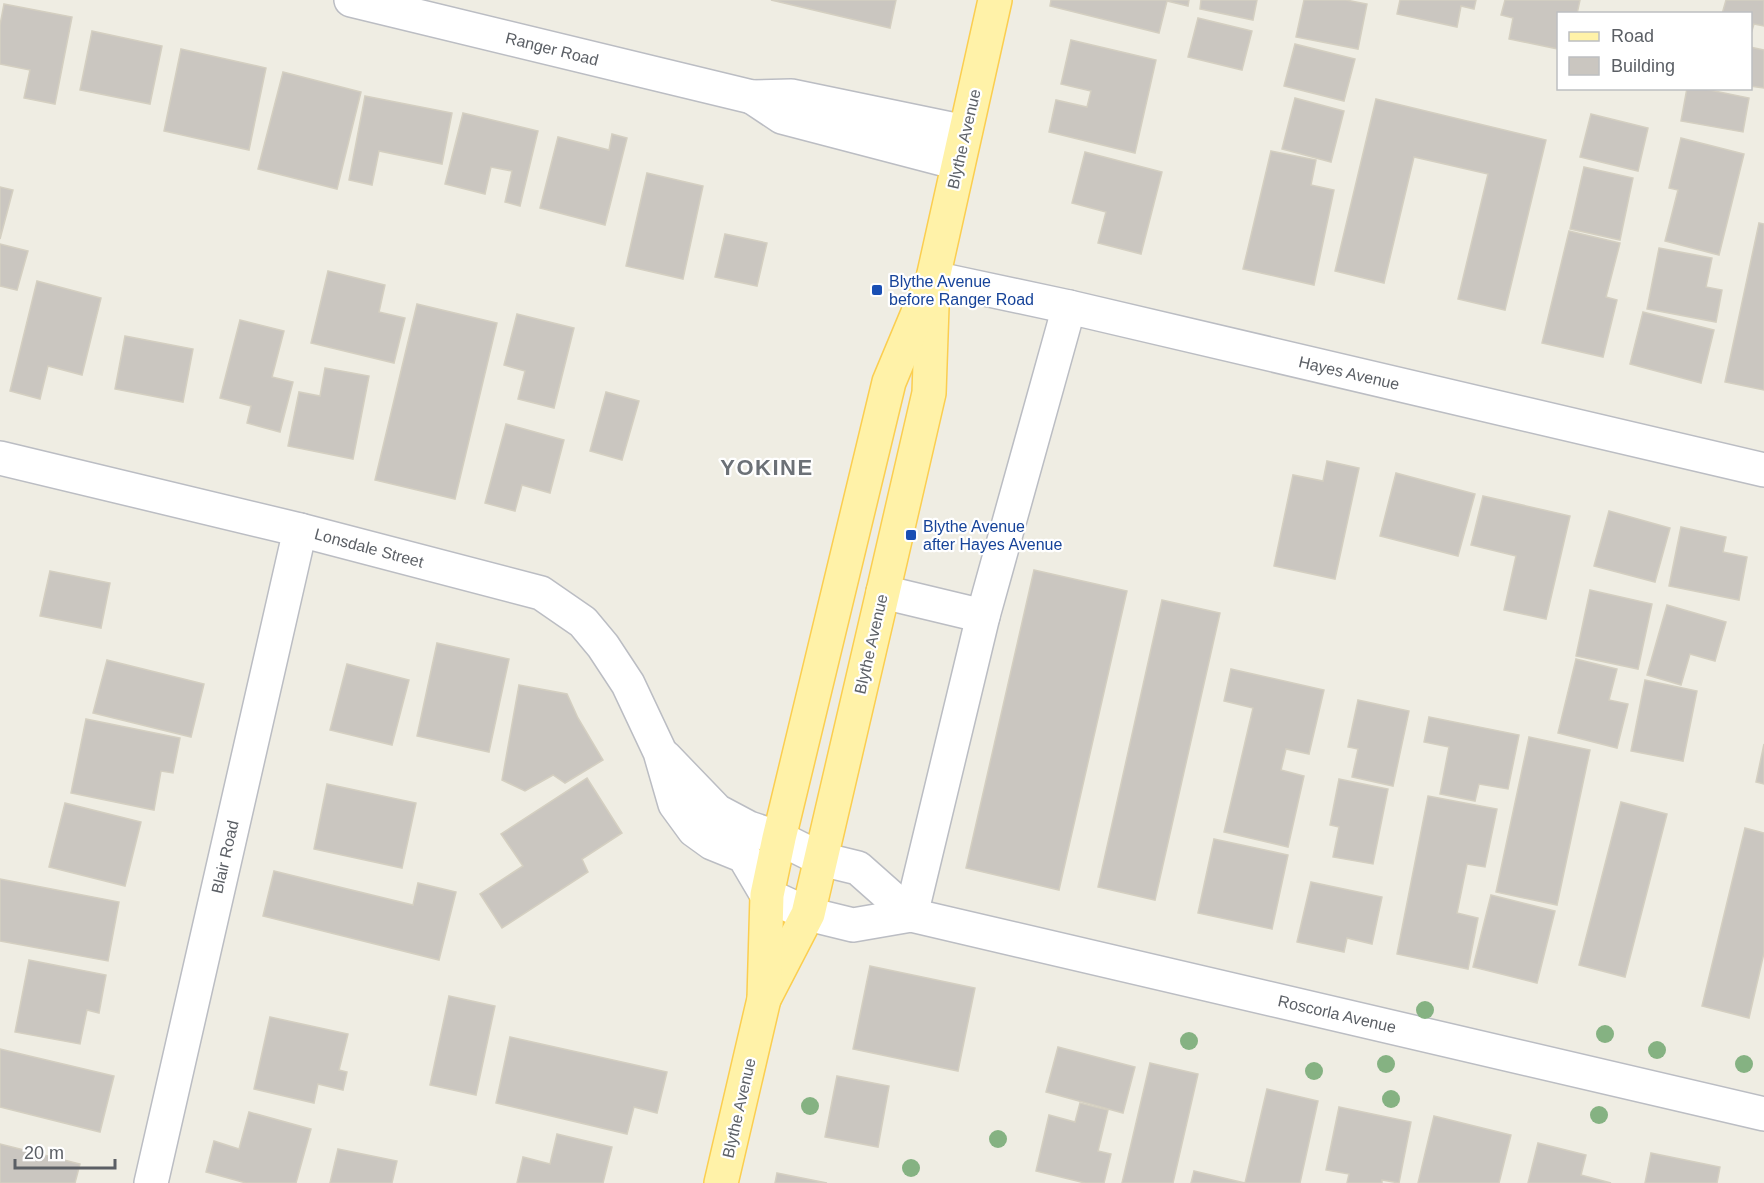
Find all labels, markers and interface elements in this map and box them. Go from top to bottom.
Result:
legend [1557,12,1752,90]
text: Road [1611,26,1654,46]
street label: Ranger Road [504,29,600,69]
text: Building [1611,56,1675,76]
street label: Blythe Avenue [944,87,984,191]
place label: Blythe Avenue before Ranger Road [889,273,1034,308]
marker: Blythe Avenue before Ranger Road [870,283,884,297]
street label: Hayes Avenue [1297,353,1401,393]
district label: YOKINE [720,455,814,480]
place label: Blythe Avenue after Hayes Avenue [923,518,1062,553]
street label: Lonsdale Street [313,525,426,571]
marker: Blythe Avenue after Hayes Avenue [904,528,918,542]
street label: Blythe Avenue [851,592,891,696]
street label: Blair Road [208,819,242,895]
street label: Roscorla Avenue [1276,992,1398,1036]
street label: Blythe Avenue [719,1056,759,1160]
scale bar [15,1132,116,1170]
text: 20 m [24,1143,64,1163]

